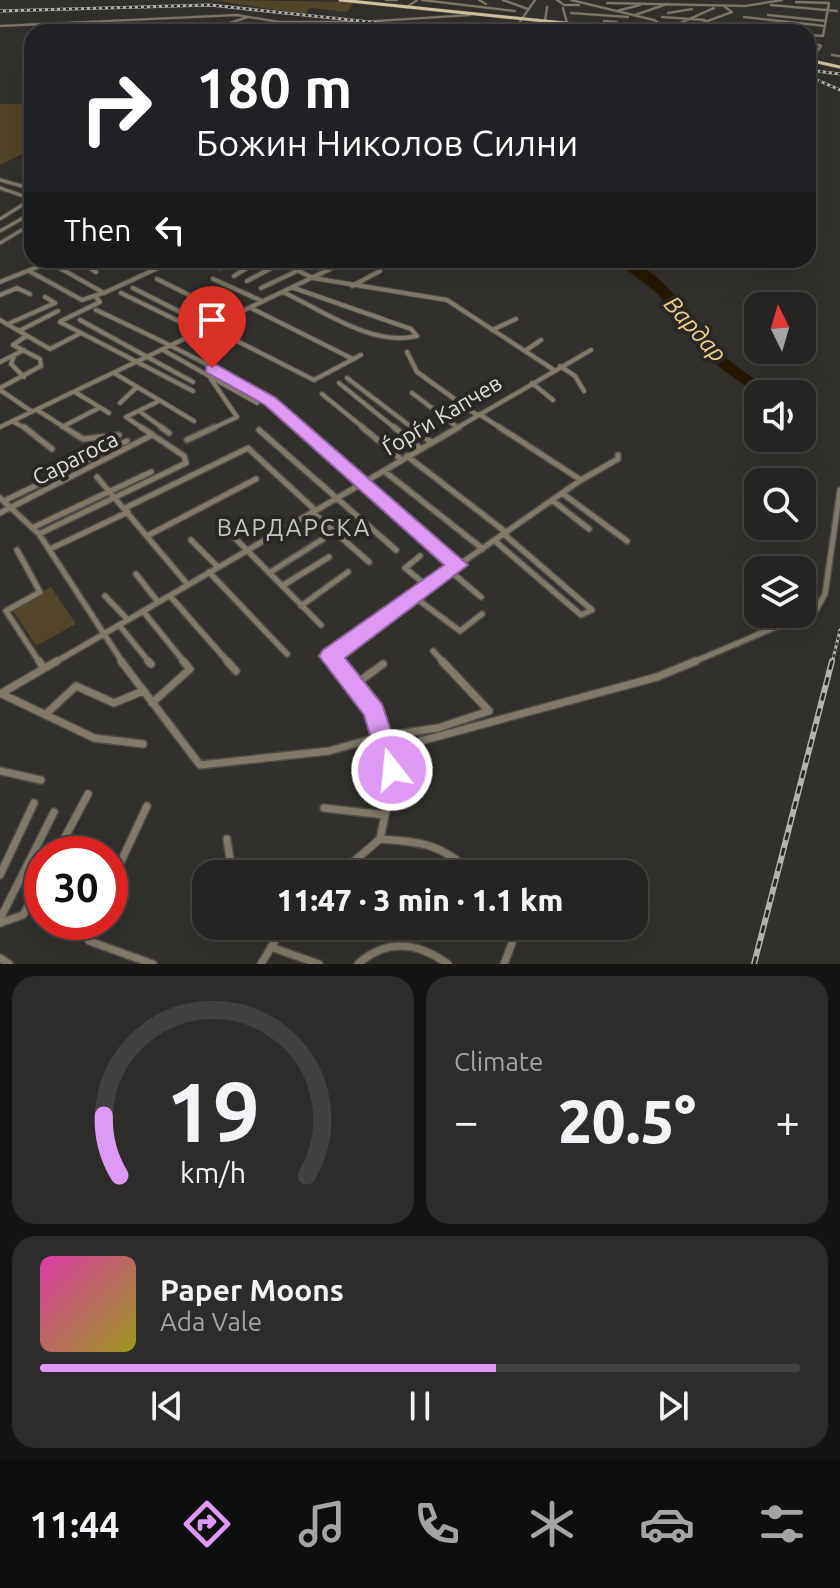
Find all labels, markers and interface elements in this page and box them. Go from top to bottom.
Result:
icon: right [64,56,168,160]
text: 180 m [196,56,352,119]
text: Божин Николов Силни [196,122,578,163]
icon: left [148,208,192,252]
text: Then [64,213,132,247]
pin [178,286,246,368]
water label: Вардар [659,290,732,367]
north arrow [744,292,816,364]
map controls [744,292,816,628]
icon: arrive [190,298,234,342]
street label: Ѓорѓи Капчев [377,368,506,460]
button: sound [744,380,816,452]
street label: Сарагоса [28,425,122,490]
button: search [744,468,816,540]
district label: ВАРДАРСКА [217,514,371,541]
button: layers [744,556,816,628]
position arrow [350,728,434,812]
speed limit sign: 30 [24,836,128,940]
text: 11:47 · 3 min · 1.1 km [277,883,563,917]
text: Climate [454,1047,543,1076]
text: 19 [166,1064,260,1158]
text: 20.5° [558,1087,696,1154]
text: − [454,1096,479,1145]
text: + [775,1096,800,1145]
text: km/h [180,1156,246,1188]
text: Paper Moons [160,1273,344,1307]
text: Ada Vale [160,1307,262,1336]
icon: previous [145,1384,189,1428]
icon: pause [398,1384,442,1428]
icon: next [651,1384,695,1428]
icon: directions [179,1496,235,1552]
icon: music [294,1496,350,1552]
icon: phone [409,1496,465,1552]
icon: climate [524,1496,580,1552]
icon: car [639,1496,695,1552]
icon: filters [754,1496,810,1552]
text: 11:44 [30,1504,120,1545]

